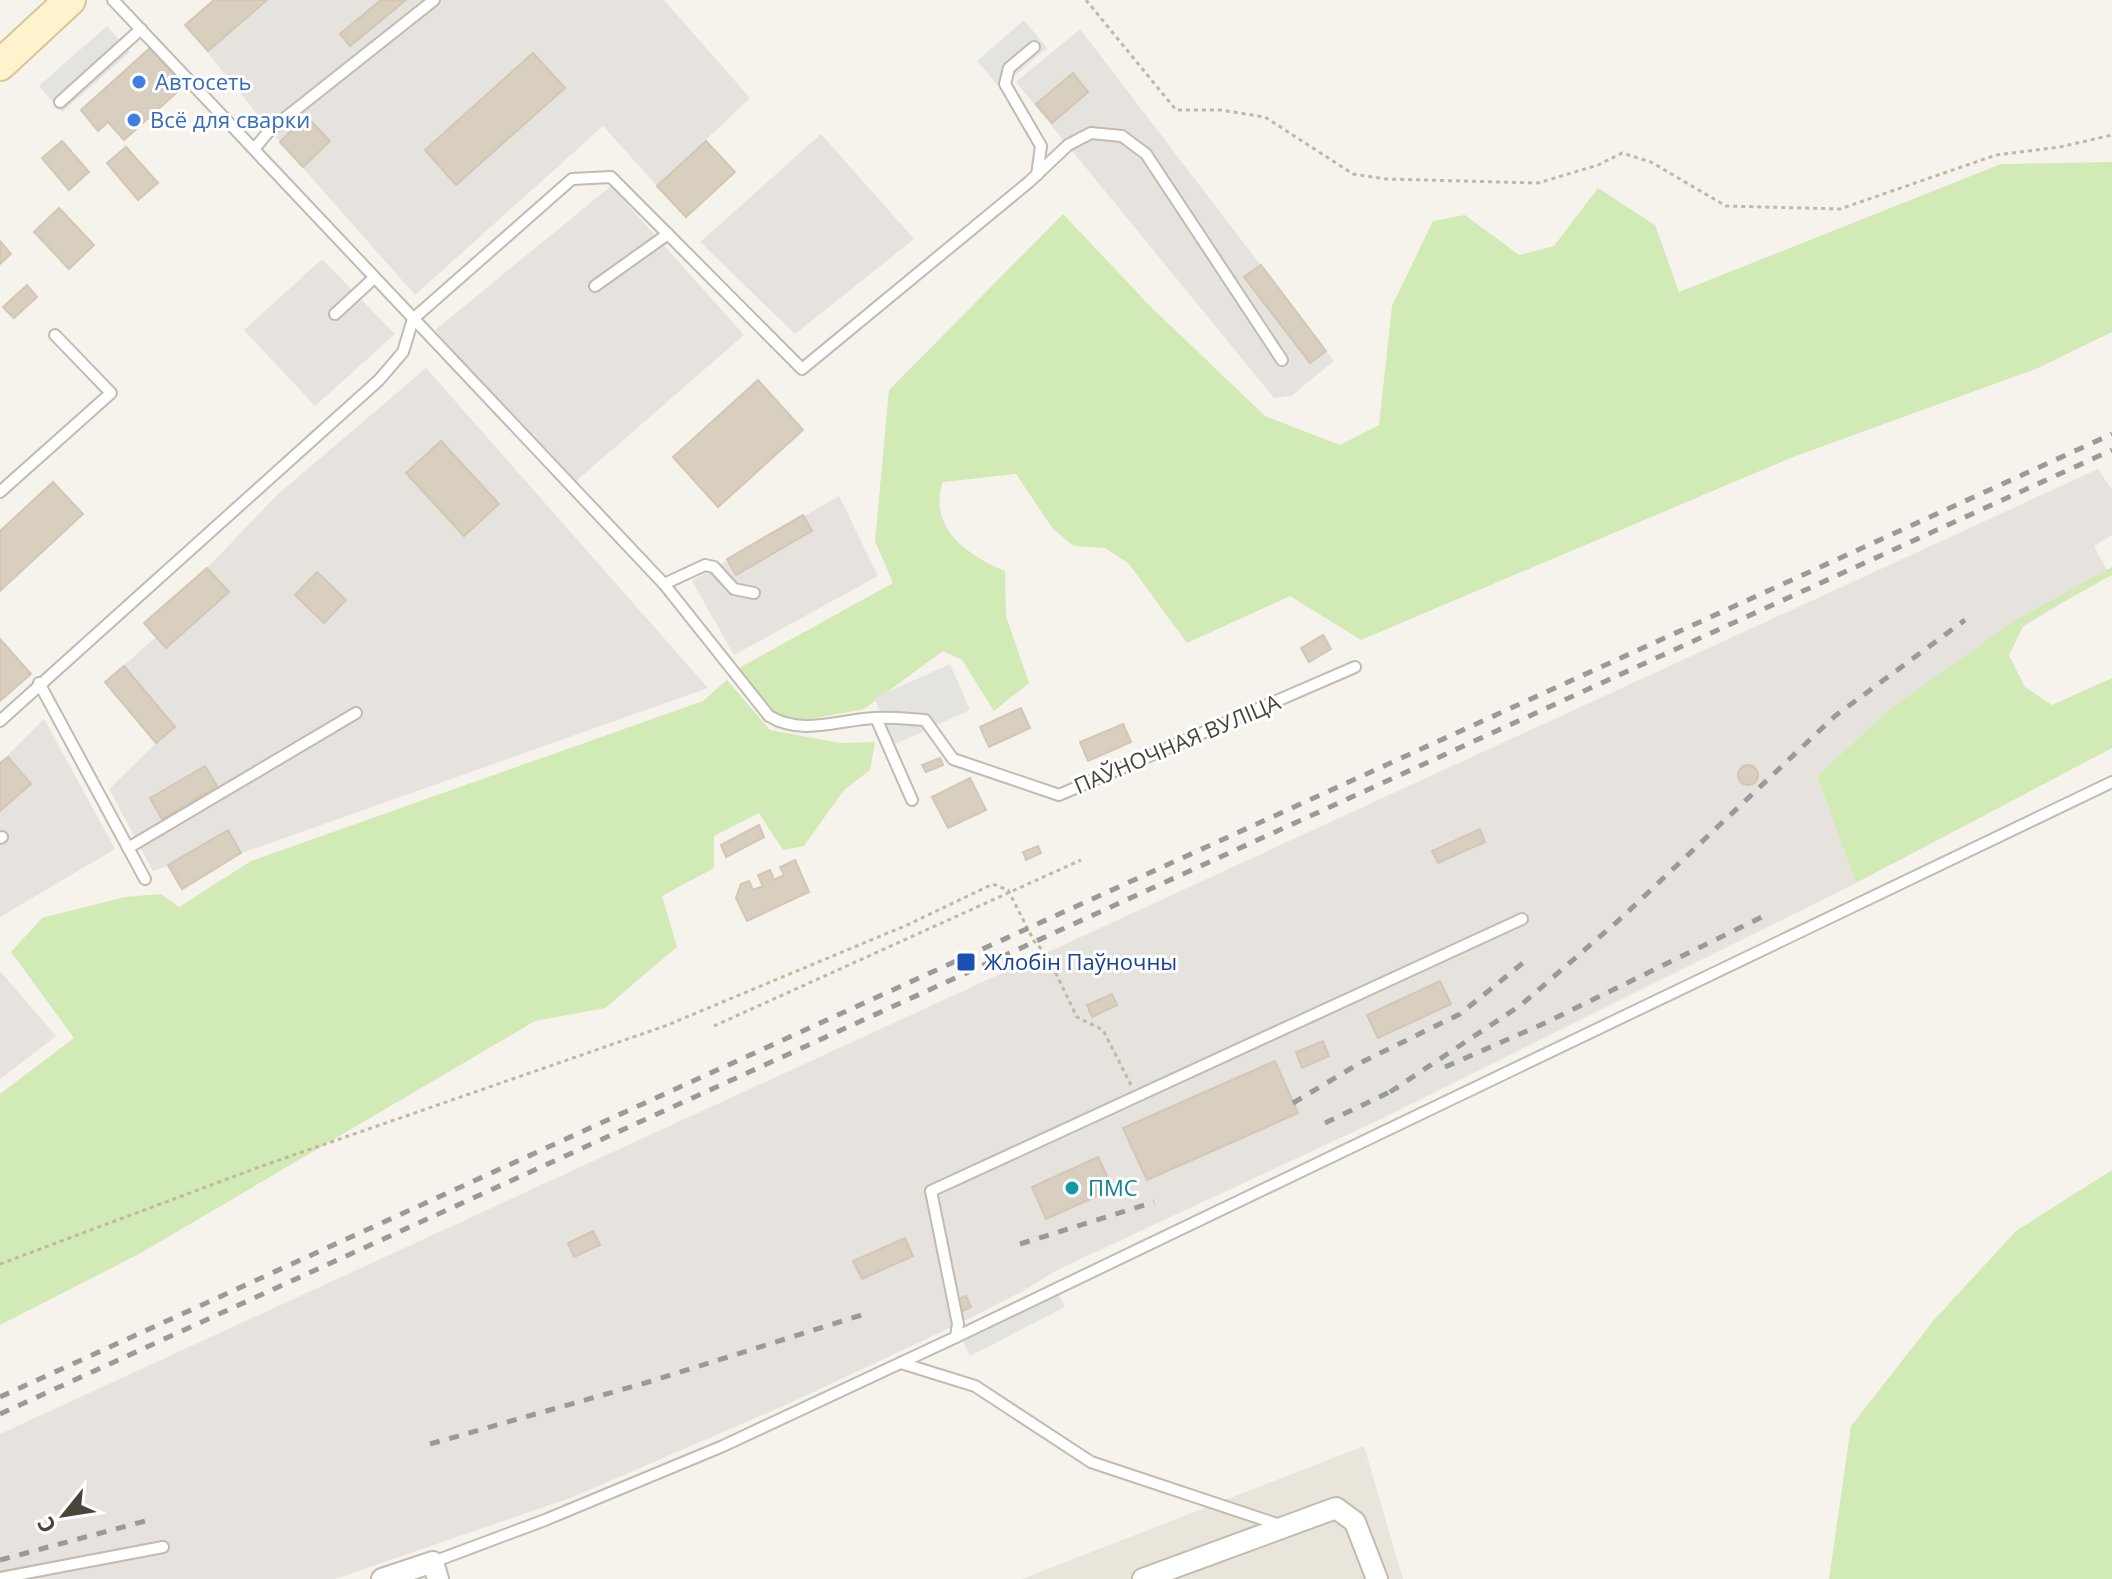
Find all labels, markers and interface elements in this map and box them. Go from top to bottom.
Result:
place label: Автосеть [155,66,251,96]
marker: Автосеть [130,73,148,91]
place label: Всё для сварки [150,104,310,134]
marker: Всё для сварки [125,111,143,129]
street label: ПАЎНОЧНАЯ ВУЛІЦА [1069,686,1284,800]
place label: Жлобін Паўночны [984,946,1177,976]
marker: Жлобін Паўночны [955,951,977,973]
place label: ПМС [1088,1172,1138,1202]
marker: ПМС [1063,1179,1081,1197]
north arrow [24,1475,104,1555]
text: С [29,1512,62,1539]

